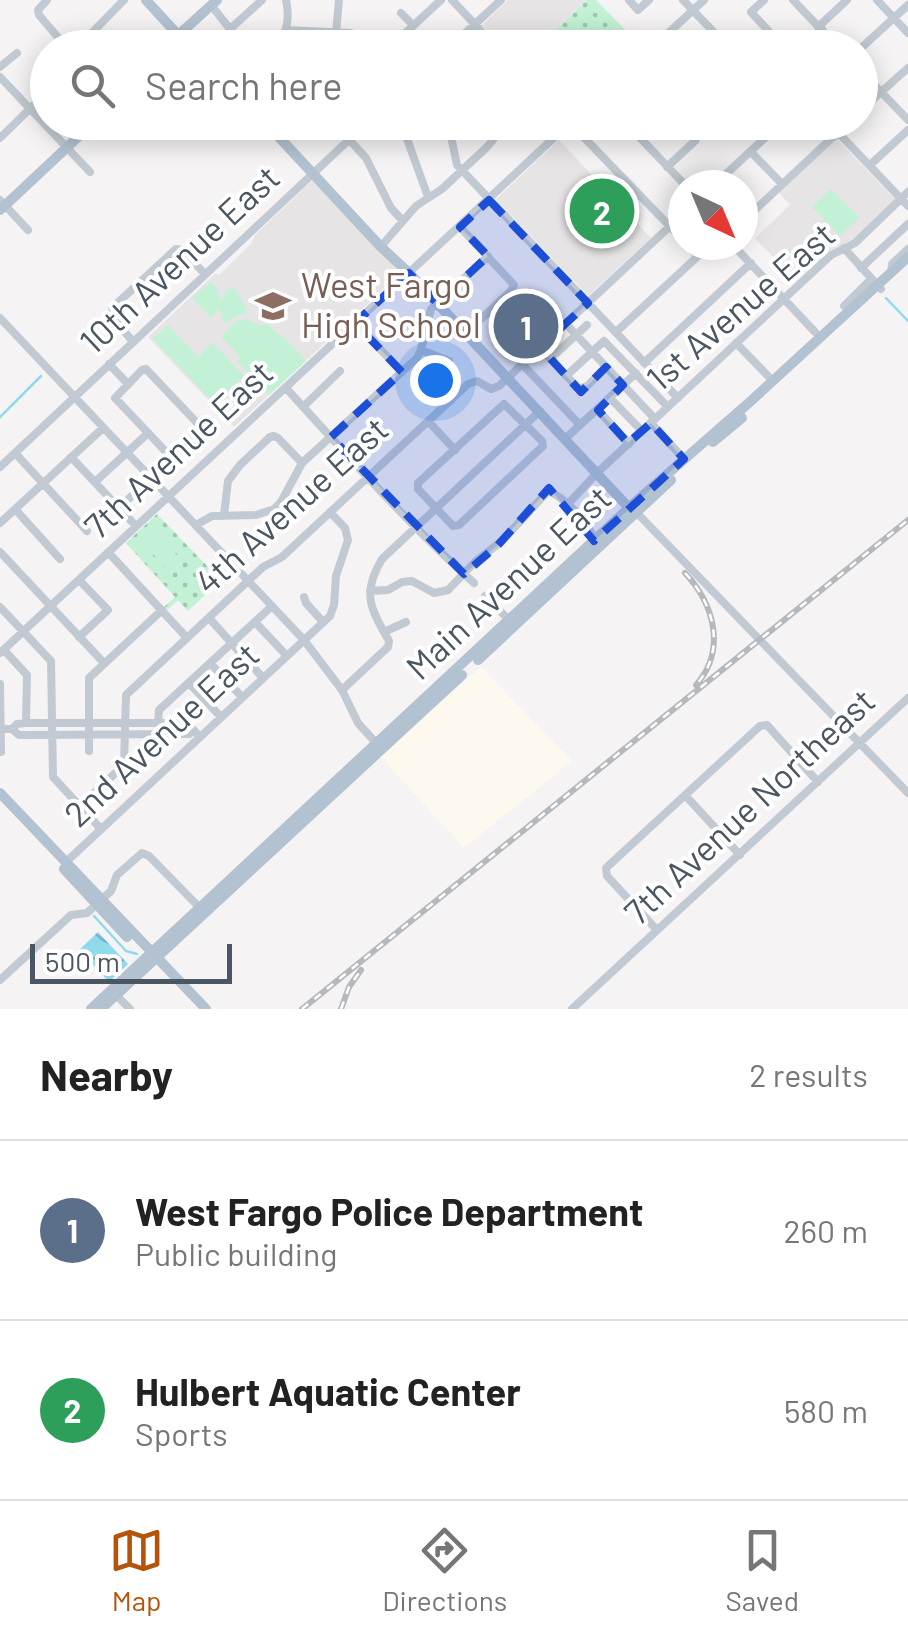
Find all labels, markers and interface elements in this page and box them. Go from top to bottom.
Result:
search box [30,30,878,140]
icon: search [65,58,120,113]
text: Search here [145,62,343,108]
street label: 10th Avenue East [70,155,287,362]
north arrow [668,170,758,260]
pin: 2 [570,174,634,248]
street label: 1st Avenue East [637,212,842,399]
place label: West Fargo High School [301,263,481,345]
school or university icon: West Fargo High School [254,287,292,325]
pin: 1 [494,288,558,364]
street label: 7th Avenue East [75,351,280,546]
your location [410,355,461,406]
street label: 4th Avenue East [186,407,396,602]
street label: Main Avenue East [397,476,619,687]
street label: 2nd Avenue East [55,633,266,834]
street label: 7th Avenue Northeast [615,679,882,932]
scale bar [30,939,232,984]
text: 500 m [45,944,120,978]
text: Nearby [40,1049,173,1099]
text: 2 results [749,1055,868,1093]
text: West Fargo Police Department [135,1188,644,1234]
text: 1 [67,1211,78,1249]
text: 260 m [783,1211,868,1249]
text: Public building [135,1234,337,1272]
text: Hulbert Aquatic Center [135,1368,521,1414]
text: 2 [64,1391,81,1429]
text: 580 m [784,1391,868,1429]
text: Sports [135,1414,228,1452]
tab: Map [109,1523,164,1617]
tab: Directions [382,1523,507,1617]
tab: Saved [725,1523,799,1617]

